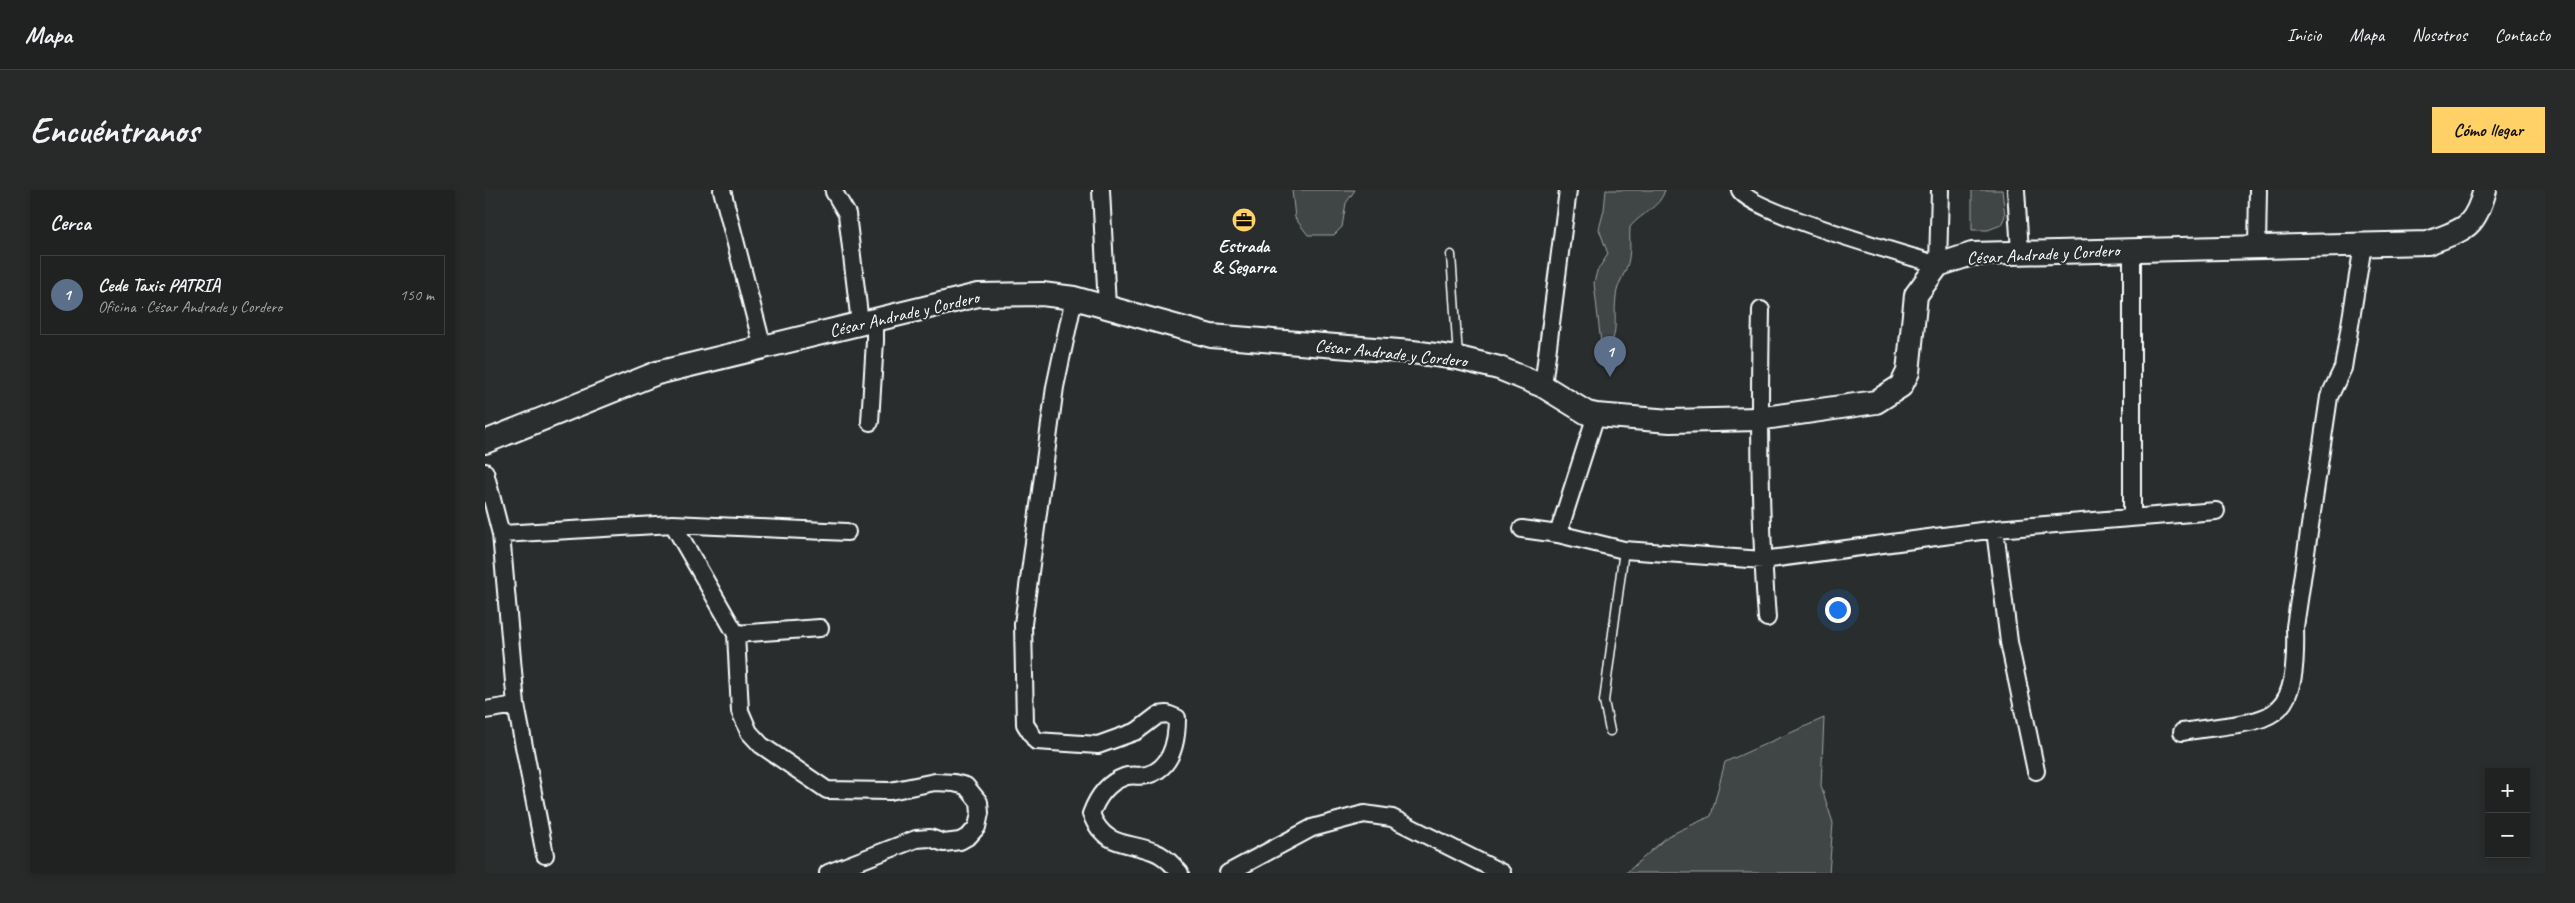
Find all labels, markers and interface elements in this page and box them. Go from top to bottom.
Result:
text: Mapa [25,20,72,50]
text: Inicio [2287,24,2321,46]
text: Mapa [2349,24,2384,46]
text: Nosotros [2412,24,2467,46]
text: Contacto [2495,24,2550,46]
button: Cómo llegar [2432,107,2545,153]
text: Encuéntranos [30,108,199,153]
office icon: Estrada & Segarra [1231,207,1257,233]
text: Cerca [50,210,91,236]
place label: Estrada & Segarra [1212,235,1277,278]
street label: César Andrade y Cordero [1966,239,2121,269]
text: Cede Taxis PATRIA [98,273,220,297]
text: 1 [63,285,71,305]
text: 150 m [400,285,434,305]
street label: César Andrade y Cordero [827,286,982,342]
text: Oficina · César Andrade y Cordero [98,297,282,317]
street label: César Andrade y Cordero [1314,334,1470,372]
pin: 1 [1594,336,1626,377]
your location [1825,597,1851,623]
map controls [2485,768,2530,858]
button: + [2485,768,2530,813]
button: − [2485,813,2530,858]

